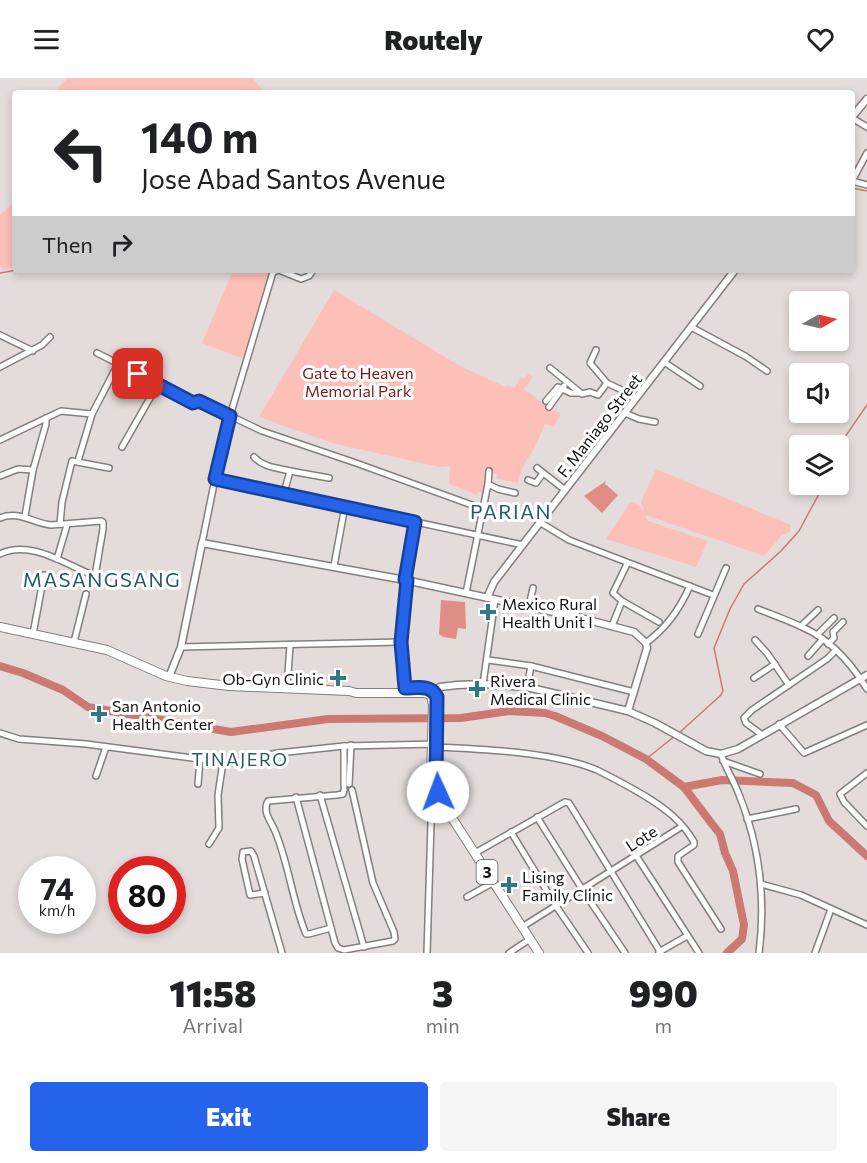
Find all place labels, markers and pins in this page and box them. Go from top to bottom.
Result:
pin [112,348,163,399]
place label: Mexico Rural Health Unit I [502,594,597,631]
marker: Mexico Rural Health Unit I [479,603,497,621]
place label: Ob-Gyn Clinic [223,669,324,688]
marker: Ob-Gyn Clinic [329,669,347,687]
place label: Rivera Medical Clinic [490,671,591,708]
marker: Rivera Medical Clinic [468,680,486,698]
place label: San Antonio Health Center [112,696,214,733]
marker: San Antonio Health Center [90,705,108,723]
place label: Lising Family Clinic [522,867,613,904]
marker: Lising Family Clinic [500,876,518,894]

